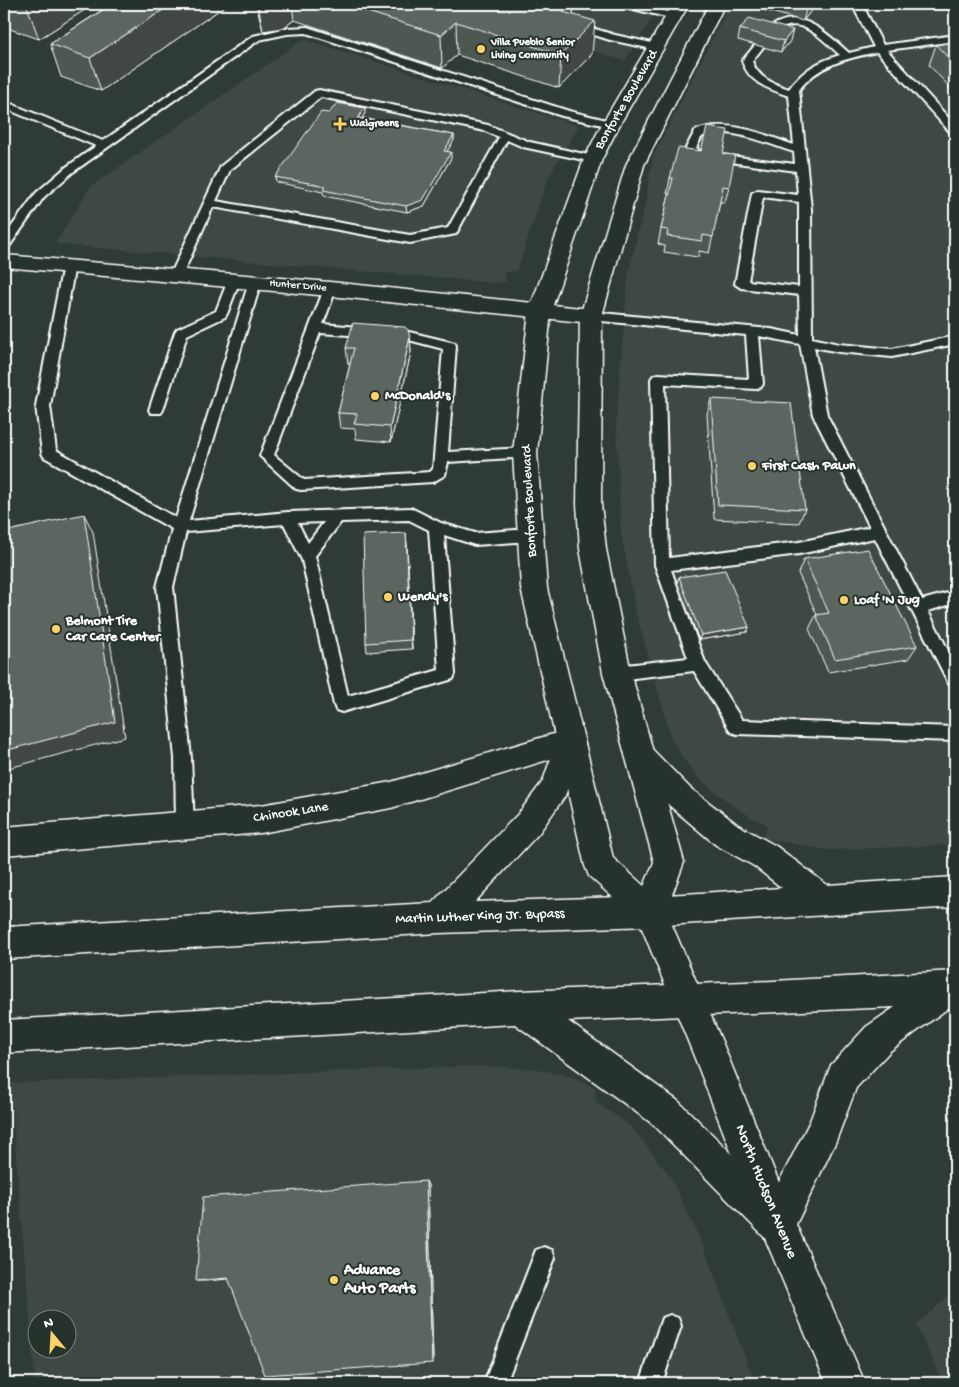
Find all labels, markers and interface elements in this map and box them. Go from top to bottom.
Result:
place label: Villa Pueblo Senior Living Community [490,37,576,63]
marker: Villa Pueblo Senior Living Community [475,43,487,55]
street label: Bonforte Boulevard [591,46,663,154]
marker: Walgreens [334,118,346,130]
place label: Walgreens [349,118,400,131]
street label: Hunter Drive [269,278,327,295]
place label: McDonald's [385,388,451,405]
marker: McDonald's [369,390,381,402]
street label: Bonforte Boulevard [518,443,541,558]
place label: First Cash Pawn [761,458,856,475]
marker: First Cash Pawn [746,460,758,472]
place label: Wendy's [397,589,448,606]
marker: Wendy's [382,591,394,603]
place label: Loaf 'N Jug [854,592,920,609]
marker: Loaf 'N Jug [838,594,850,606]
place label: Belmont Tire Car Care Center [65,613,162,646]
marker: Belmont Tire Car Care Center [50,623,62,635]
street label: Chinook Lane [252,799,330,827]
street label: Martin Luther King Jr. Bypass [395,906,566,928]
street label: North Hudson Avenue [729,1122,801,1263]
place label: Advance Auto Parts [343,1262,416,1299]
marker: Advance Auto Parts [328,1274,340,1286]
north arrow [28,1310,78,1360]
text: N [42,1315,56,1334]

